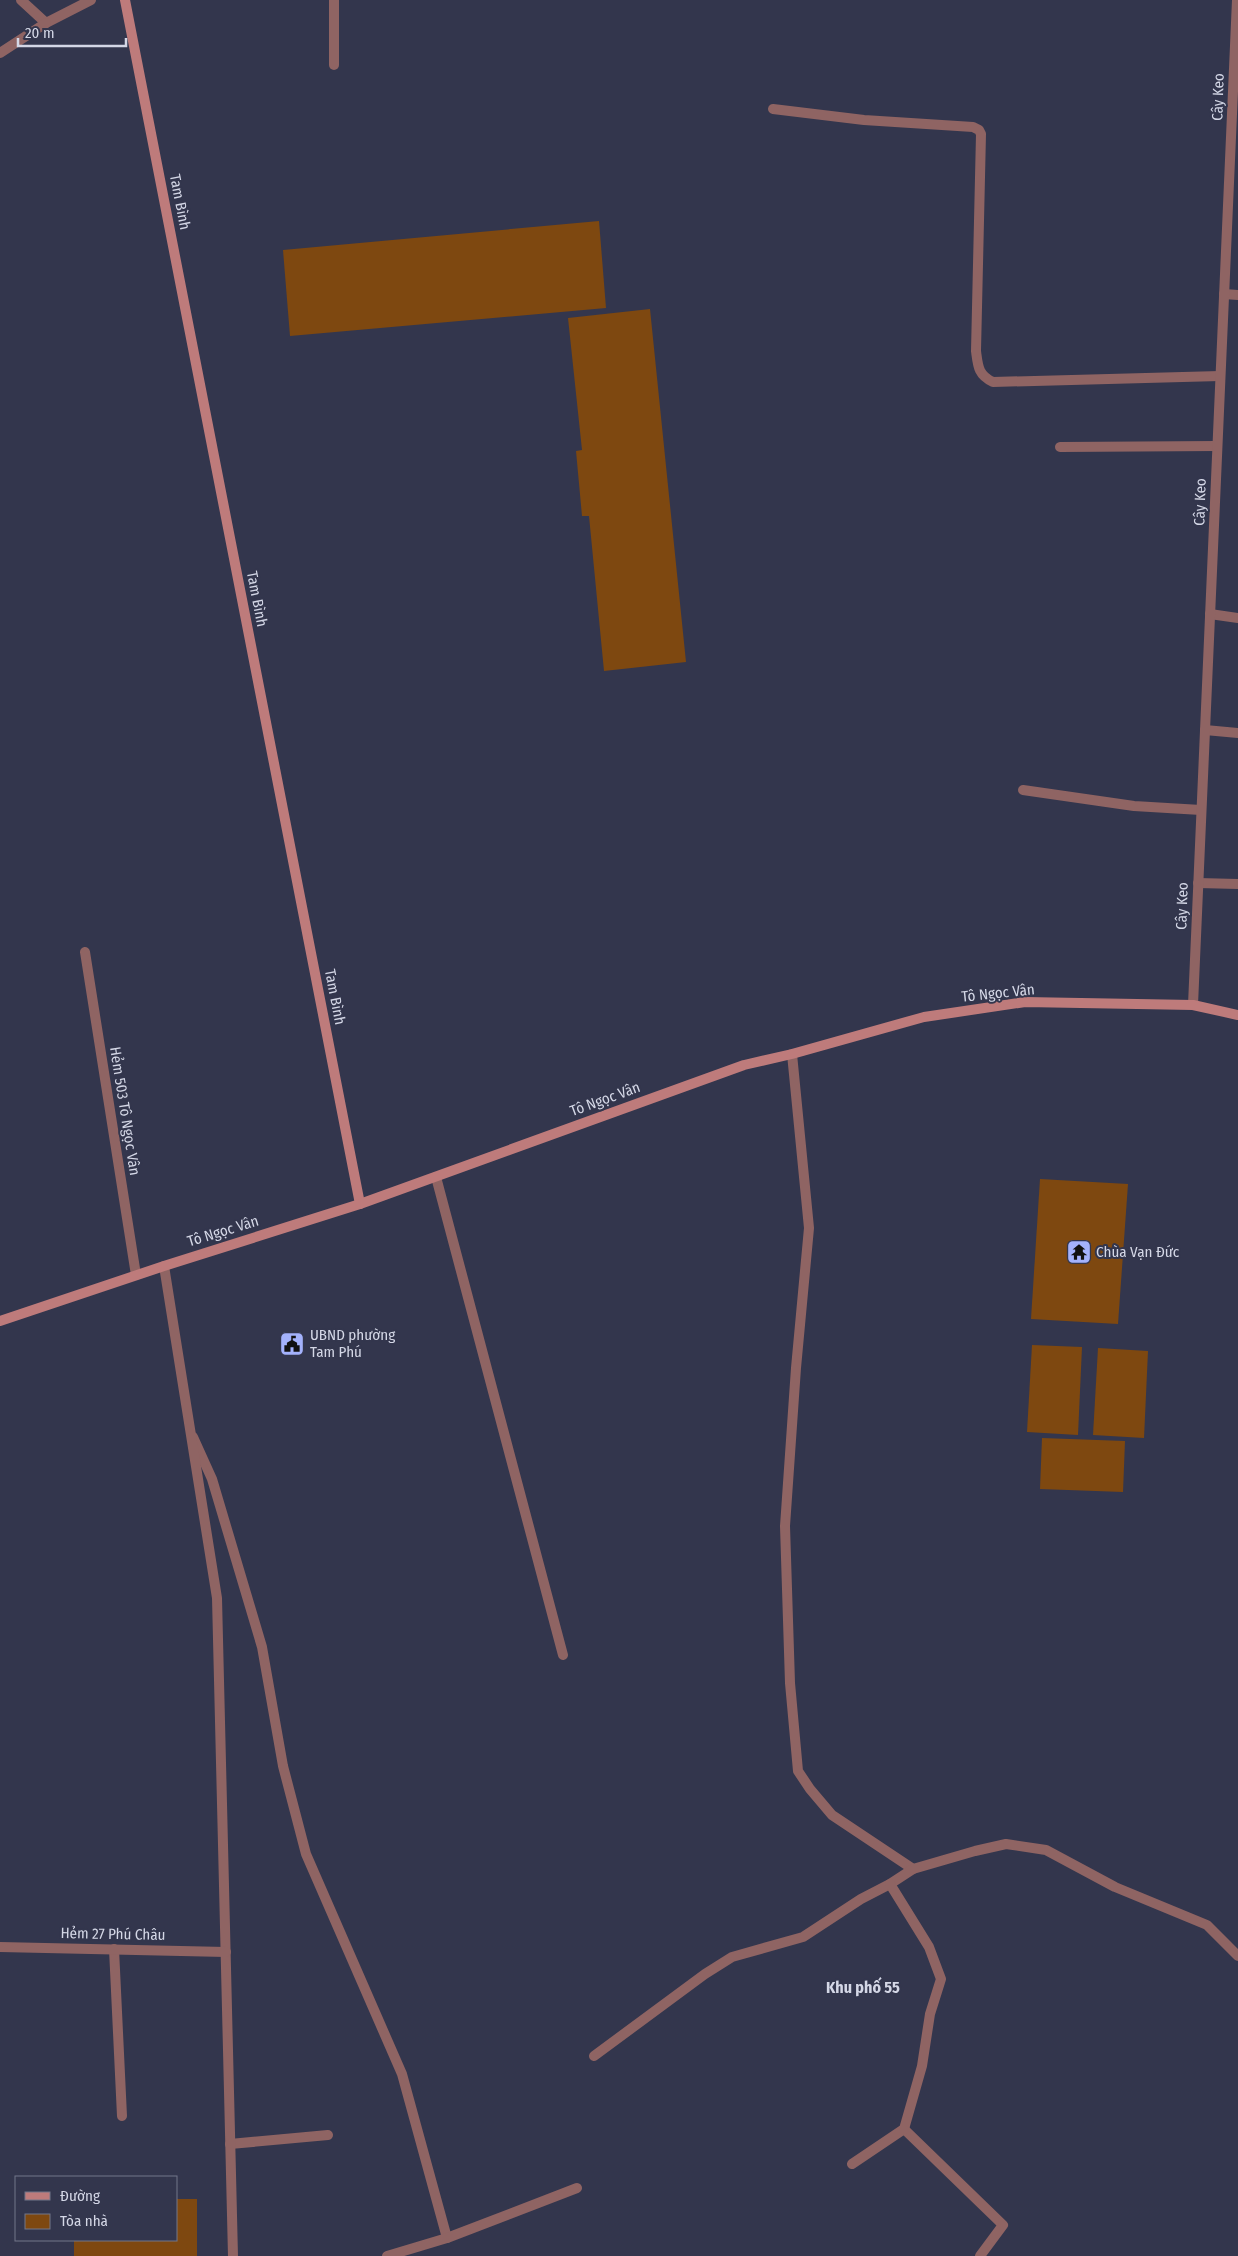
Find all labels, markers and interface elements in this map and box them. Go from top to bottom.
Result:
scale bar [18,15,125,47]
text: 20 m [25,24,55,42]
street label: Cây Keo [1208,73,1228,121]
street label: Tam Bình [166,173,194,231]
street label: Cây Keo [1190,478,1210,526]
street label: Tam Bình [243,570,271,628]
street label: Cây Keo [1172,882,1192,930]
street label: Tam Bình [321,968,349,1026]
street label: Tô Ngọc Vân [960,980,1036,1006]
street label: Hẻm 503 Tô Ngọc Vân [106,1045,144,1177]
street label: Tô Ngọc Vân [567,1078,643,1120]
street label: Tô Ngọc Vân [185,1212,261,1250]
temple icon: Chùa Vạn Đức [1066,1239,1092,1265]
place label: Chùa Vạn Đức [1096,1243,1180,1261]
place label: UBND phường Tam Phú [310,1326,395,1361]
public building icon: UBND phường Tam Phú [279,1331,305,1357]
street label: Hẻm 27 Phú Châu [60,1924,166,1944]
district label: Khu phố 55 [826,1977,900,1997]
legend [15,2176,178,2241]
text: Đường [60,2187,100,2205]
text: Tòa nhà [60,2212,108,2230]

